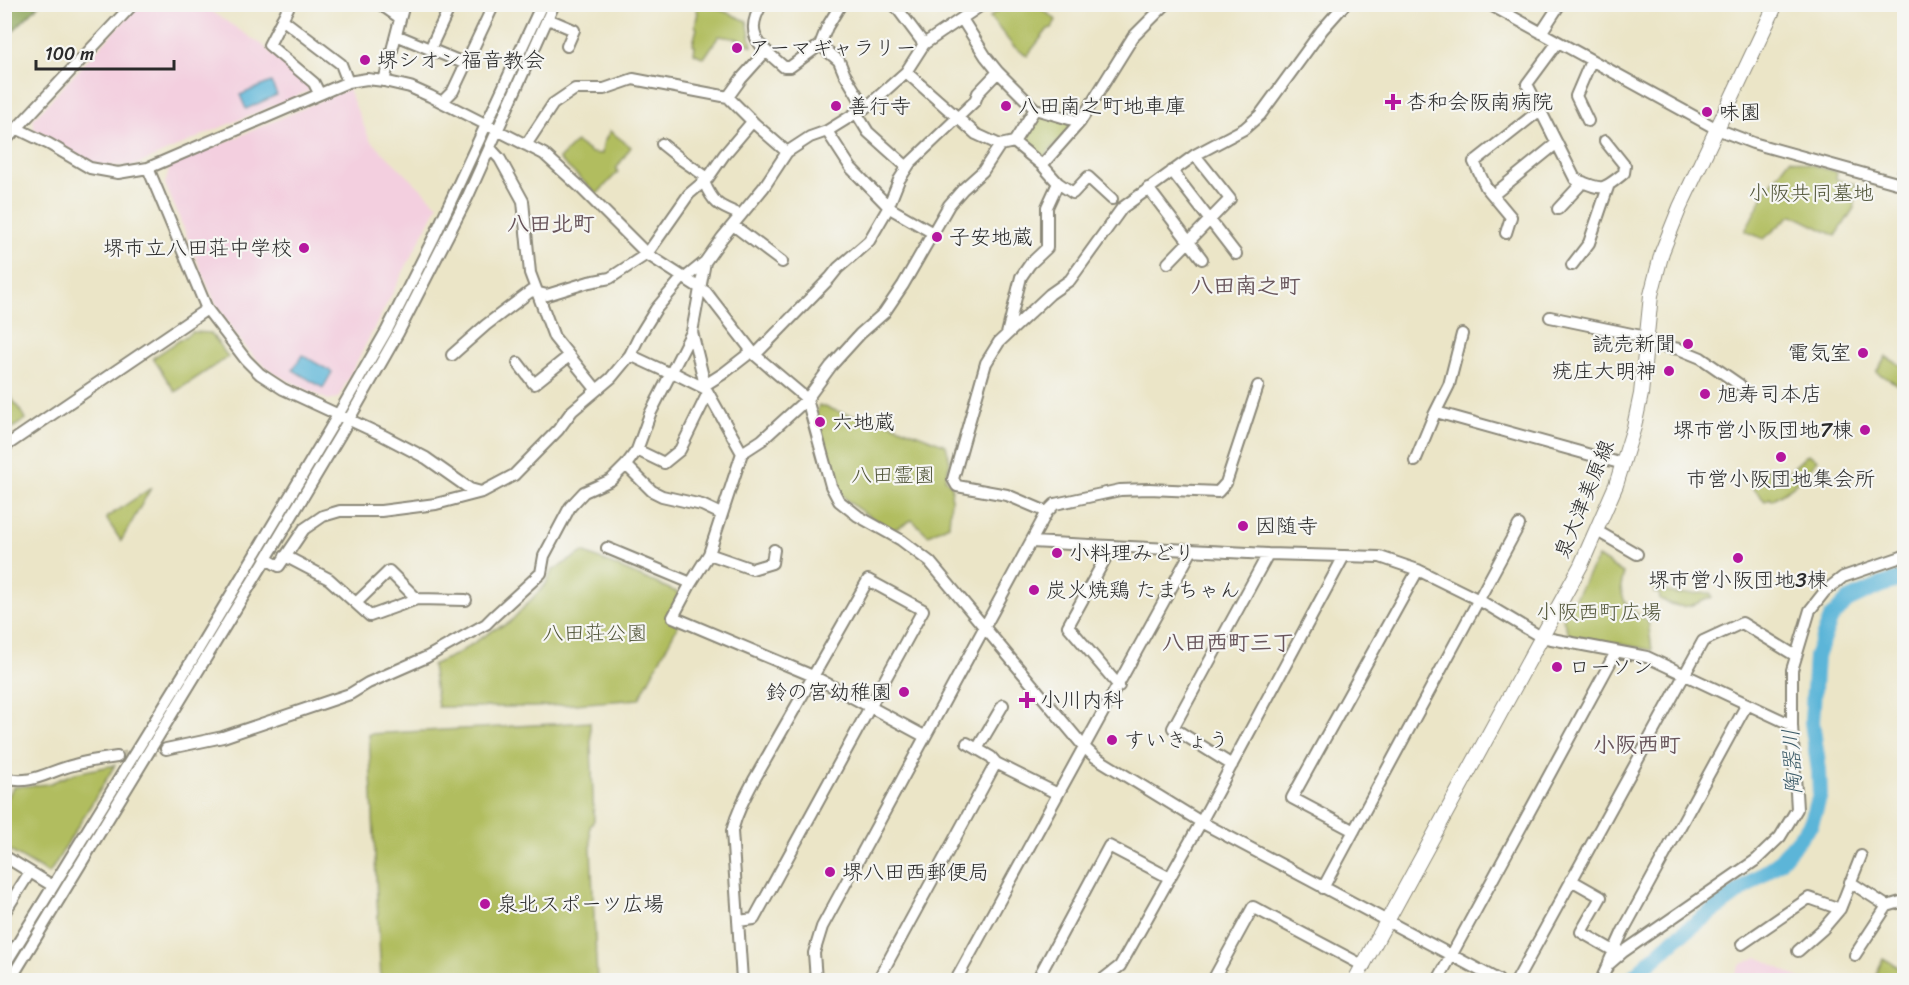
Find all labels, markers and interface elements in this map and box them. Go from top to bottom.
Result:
place label: アーマギャラリー [749,29,917,67]
scale bar [36,33,174,71]
text: 100 m [45,38,94,70]
place label: 堺シオン福音教会 [377,41,545,79]
marker: アーマギャラリー [730,41,744,55]
marker: 堺シオン福音教会 [358,53,372,67]
place label: 杏和会阪南病院 [1406,83,1553,121]
place label: 善行寺 [848,87,911,125]
place label: 八田南之町地車庫 [1018,87,1186,125]
marker: 杏和会阪南病院 [1384,93,1402,111]
place label: 味園 [1719,93,1761,131]
marker: 善行寺 [829,99,843,113]
marker: 八田南之町地車庫 [999,99,1013,113]
marker: 味園 [1700,105,1714,119]
park label: 小阪共同墓地 [1748,174,1874,212]
district label: 八田北町 [507,204,595,243]
place label: 子安地蔵 [949,218,1033,256]
place label: 堺市立八田荘中学校 [103,229,292,267]
marker: 子安地蔵 [930,230,944,244]
marker: 堺市立八田荘中学校 [297,241,311,255]
district label: 八田南之町 [1191,266,1301,305]
place label: 読売新聞 [1592,325,1676,363]
place label: 電気室 [1788,334,1851,372]
marker: 読売新聞 [1681,337,1695,351]
marker: 電気室 [1856,346,1870,360]
place label: 疣庄大明神 [1552,352,1657,390]
marker: 疣庄大明神 [1662,364,1676,378]
place label: 旭寿司本店 [1717,375,1822,413]
marker: 旭寿司本店 [1698,387,1712,401]
place label: 六地蔵 [832,403,895,441]
place label: 堺市営小阪団地7棟 [1673,411,1853,449]
marker: 六地蔵 [813,415,827,429]
marker: 堺市営小阪団地7棟 [1858,423,1872,437]
street label: 泉大津美原線 [1543,433,1625,565]
marker: 市営小阪団地集会所 [1774,450,1788,464]
park label: 八田霊園 [851,456,935,494]
place label: 市営小阪団地集会所 [1687,460,1876,498]
place label: 因随寺 [1255,507,1318,545]
marker: 因随寺 [1236,519,1250,533]
place label: 小料理みどり [1069,534,1195,572]
marker: 小料理みどり [1050,546,1064,560]
marker: 堺市営小阪団地3棟 [1731,551,1745,565]
place label: 堺市営小阪団地3棟 [1648,561,1828,599]
place label: 炭火焼鶏 たまちゃん [1046,571,1240,609]
marker: 炭火焼鶏 たまちゃん [1027,583,1041,597]
park label: 小阪西町広場 [1536,593,1662,631]
park label: 八田荘公園 [543,614,648,652]
district label: 八田西町三丁 [1162,623,1294,662]
place label: ローソン [1569,648,1653,686]
marker: ローソン [1550,660,1564,674]
place label: 鈴の宮幼稚園 [766,673,892,711]
place label: 小川内科 [1040,681,1124,719]
marker: 鈴の宮幼稚園 [897,685,911,699]
marker: 小川内科 [1018,691,1036,709]
place label: すいきょう [1124,721,1229,759]
district label: 小阪西町 [1593,725,1681,764]
water label: 陶器川 [1771,728,1813,796]
marker: すいきょう [1105,733,1119,747]
place label: 堺八田西郵便局 [842,853,989,891]
marker: 堺八田西郵便局 [823,865,837,879]
place label: 泉北スポーツ広場 [497,885,665,923]
marker: 泉北スポーツ広場 [478,897,492,911]

